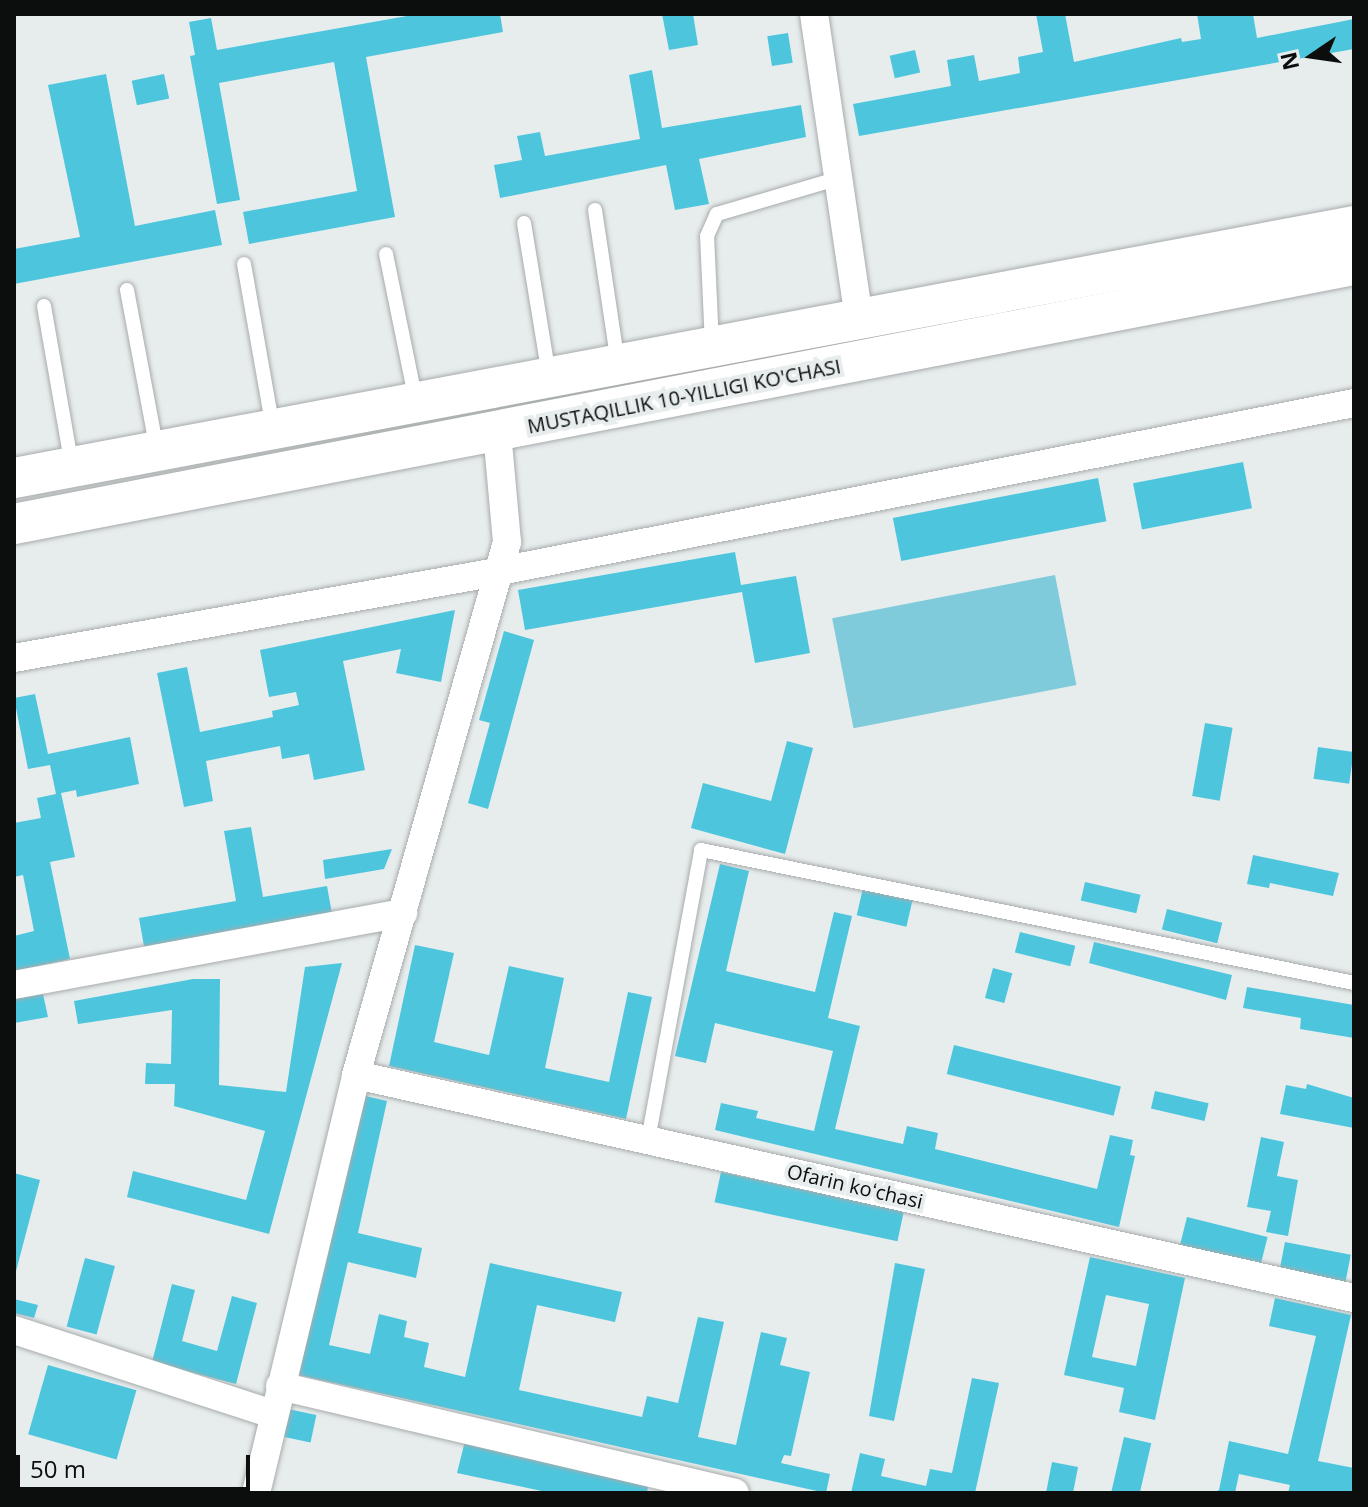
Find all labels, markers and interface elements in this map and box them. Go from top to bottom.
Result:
north arrow [1272,16,1352,96]
text: N [1272,49,1305,73]
street label: MUSTAQILLIK 10-YILLIGI KO'CHASI [525,354,843,438]
street label: Ofarin koʻchasi [785,1159,925,1213]
scale bar [20,1439,254,1489]
text: 50 m [30,1452,86,1485]

